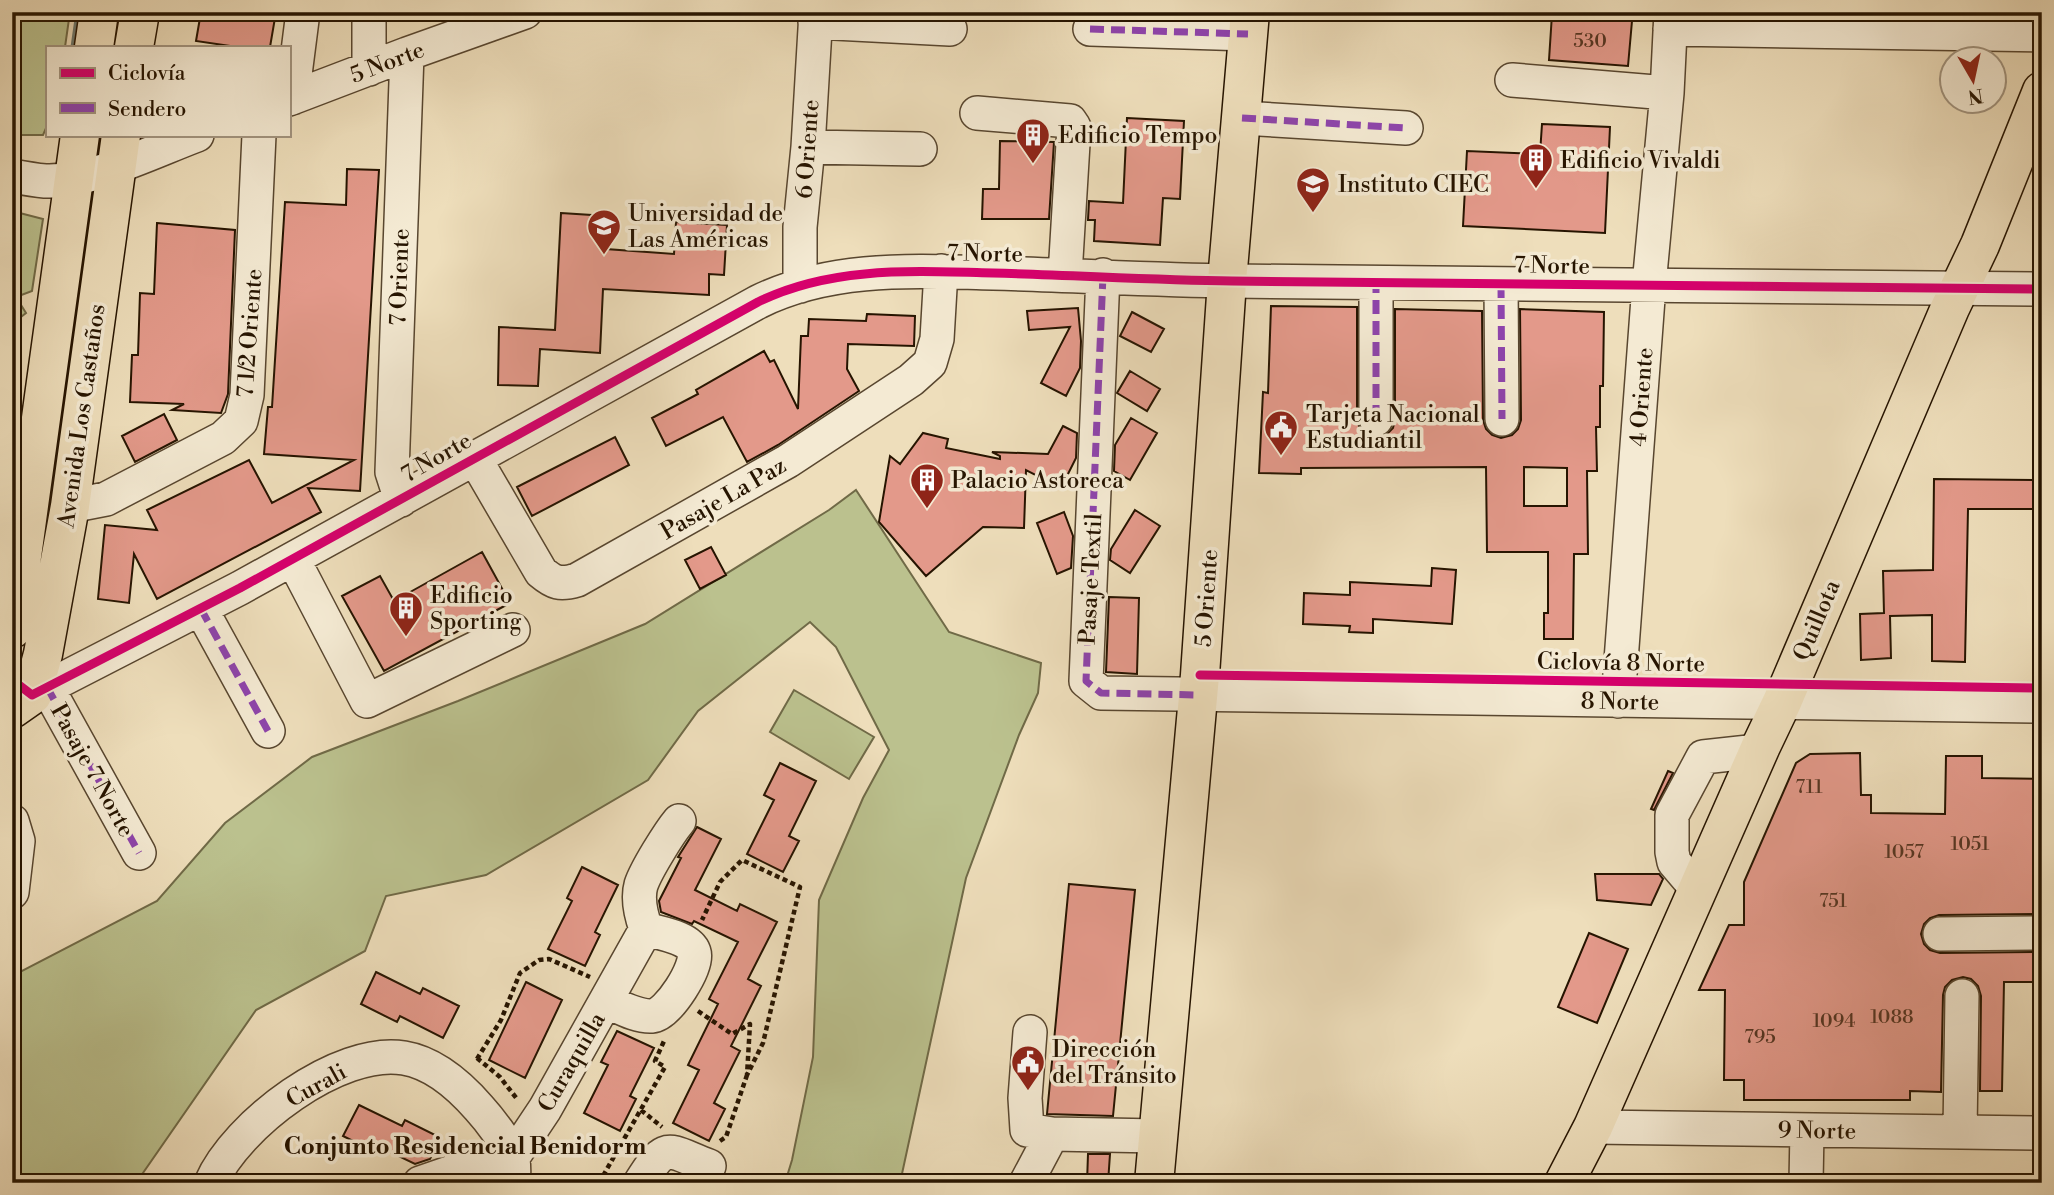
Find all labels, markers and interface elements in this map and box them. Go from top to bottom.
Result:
house number: 530 [1573,29,1607,53]
street label: 5 Norte [346,36,428,90]
legend [46,46,290,136]
north arrow [1938,46,2008,116]
text: Ciclovía [108,61,186,87]
text: N [1966,83,1985,109]
text: Sendero [108,97,186,123]
street label: 6 Oriente [791,98,825,200]
building icon: Edificio Tempo [1014,116,1052,165]
place label: Edificio Tempo [1058,122,1218,150]
building icon: Edificio Vivaldi [1517,141,1555,190]
place label: Edificio Vivaldi [1560,147,1721,175]
school or university icon: Instituto CIEC [1294,165,1332,214]
place label: Instituto CIEC [1338,171,1489,199]
place label: Universidad de Las Américas [628,200,783,254]
school or university icon: Universidad de Las Américas [585,207,623,256]
street label: 7 Oriente [384,228,416,326]
street label: 7 Norte [947,239,1023,269]
street label: 7 Norte [1514,251,1590,281]
street label: 7 1/2 Oriente [232,268,268,399]
street label: Avenida Los Castaños [52,302,112,531]
street label: 4 Oriente [1625,347,1659,448]
place label: Tarjeta Nacional Estudiantil [1306,401,1480,455]
public building icon: Tarjeta Nacional Estudiantil [1262,408,1300,457]
street label: 7 Norte [396,427,477,489]
street label: Pasaje La Paz [656,452,791,546]
building icon: Palacio Astoreca [908,461,946,510]
place label: Palacio Astoreca [951,467,1124,495]
street label: Pasaje Textil [1074,512,1108,645]
street label: 5 Oriente [1190,548,1224,648]
street label: Quillota [1787,575,1847,665]
place label: Edificio Sporting [430,582,521,636]
building icon: Edificio Sporting [387,589,425,638]
street label: Ciclovía 8 Norte [1537,648,1705,678]
street label: 8 Norte [1580,687,1660,717]
street label: Pasaje 7 Norte [44,699,140,842]
house number: 711 [1795,775,1823,799]
house number: 1051 [1951,832,1989,856]
house number: 1057 [1884,840,1924,864]
house number: 751 [1819,889,1847,913]
house number: 1088 [1870,1005,1914,1029]
street label: Curaquilla [532,1007,612,1117]
house number: 1094 [1813,1009,1855,1033]
house number: 795 [1744,1025,1776,1049]
place label: Dirección del Tránsito [1052,1036,1177,1090]
public building icon: Dirección del Tránsito [1009,1043,1047,1092]
street label: Curali [281,1058,352,1114]
street label: 9 Norte [1777,1116,1857,1146]
district label: Conjunto Residencial Benidorm [284,1132,646,1162]

